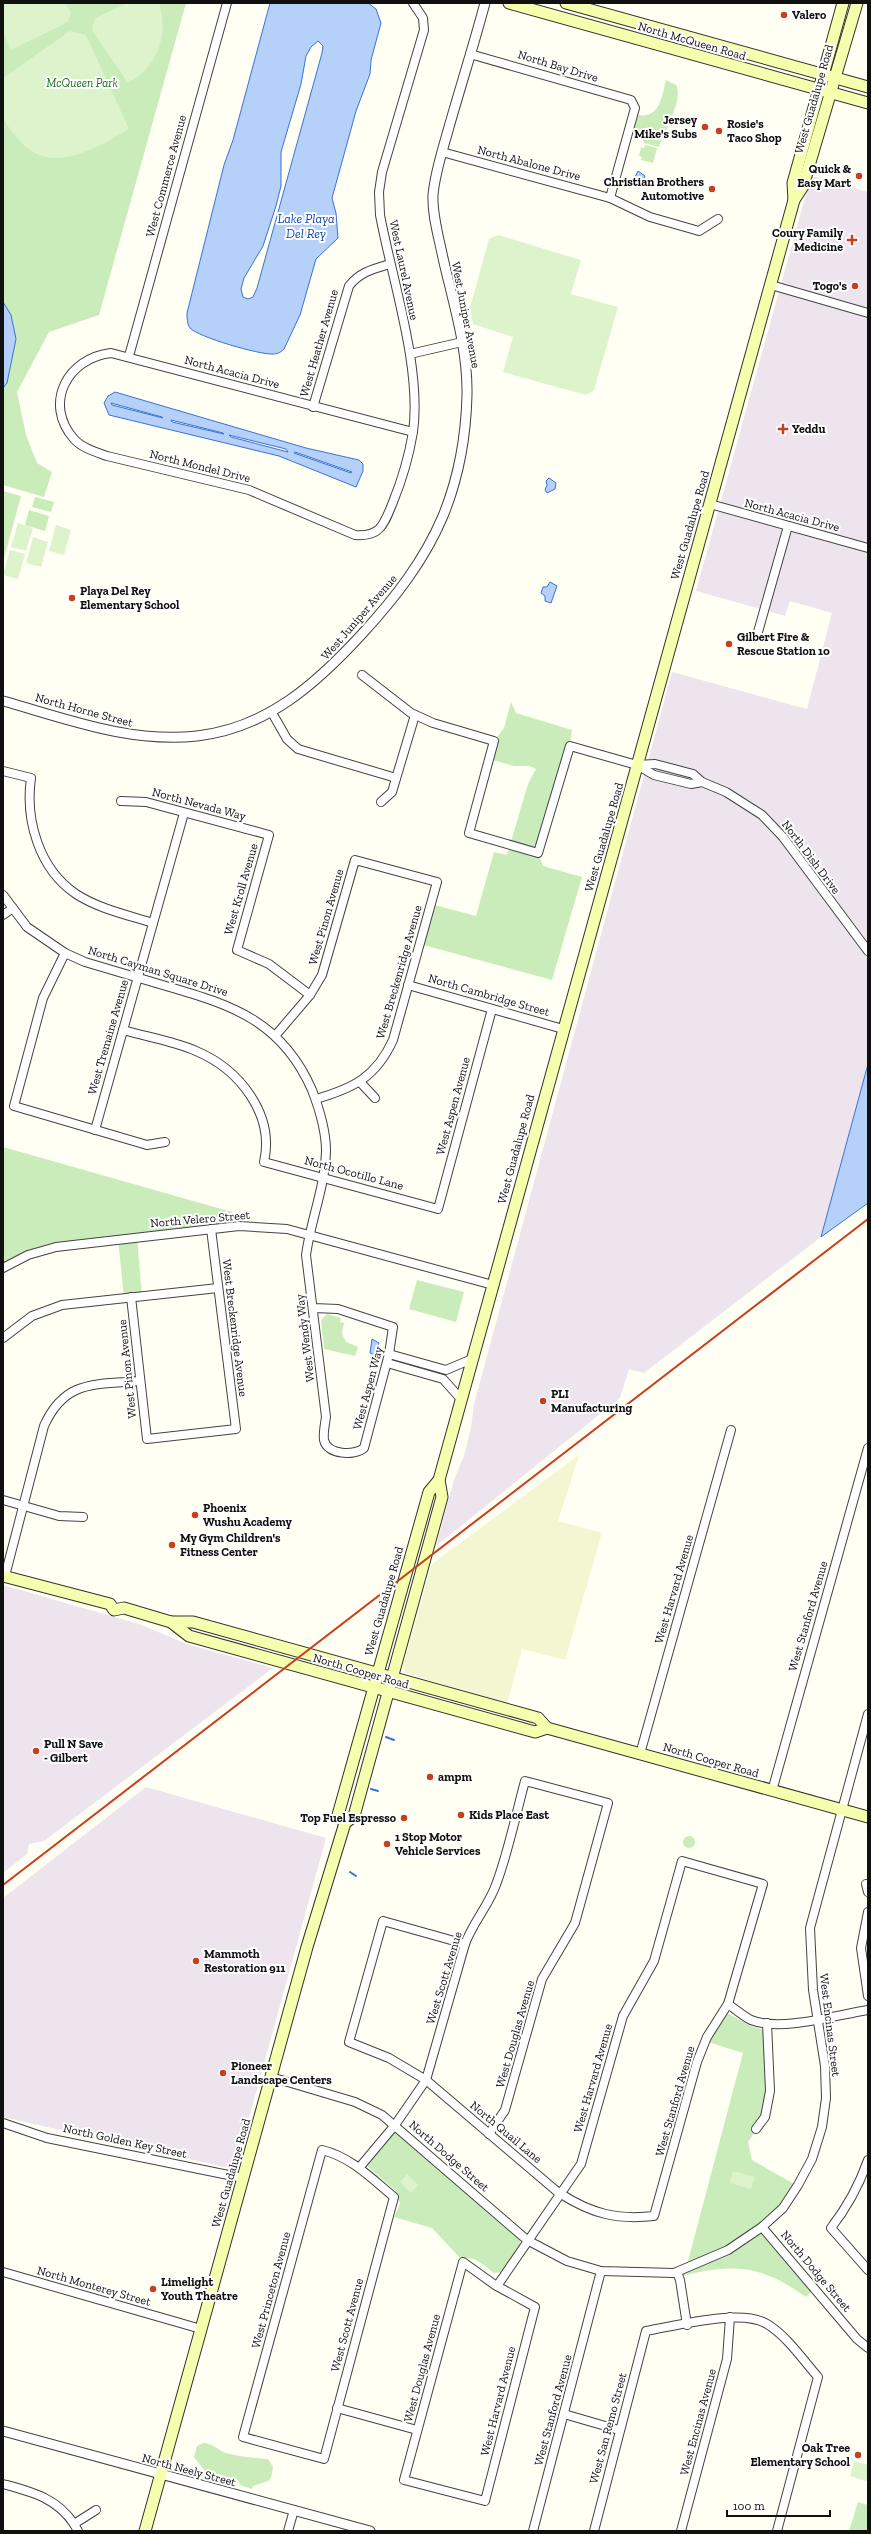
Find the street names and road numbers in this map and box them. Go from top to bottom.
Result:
street label: North McQueen Road [636,19,748,63]
street label: West Guadalupe Road [792,43,836,155]
street label: North Bay Drive [516,47,600,85]
street label: West Commerce Avenue [143,113,189,238]
street label: North Abalone Drive [476,143,582,184]
street label: West Laurel Avenue [387,219,422,322]
street label: West Juniper Avenue [449,261,483,370]
street label: West Heather Avenue [297,287,341,398]
street label: North Acacia Drive [183,353,281,392]
street label: North Mondel Drive [148,447,252,485]
street label: West Guadalupe Road [668,469,712,581]
street label: North Acacia Drive [743,496,841,535]
street label: West Juniper Avenue [318,571,400,662]
street label: North Horne Street [34,690,135,730]
street label: West Guadalupe Road [582,781,626,893]
street label: North Nevada Way [151,785,248,823]
street label: North Dish Drive [779,818,843,897]
street label: West Kroll Avenue [221,841,261,936]
street label: West Pinon Avenue [306,867,347,967]
street label: West Breckenridge Avenue [373,903,425,1040]
street label: North Cayman Square Drive [86,943,230,999]
street label: North Cambridge Street [427,971,552,1019]
street label: West Tremaine Avenue [85,978,131,1096]
street label: West Aspen Avenue [433,1055,473,1157]
street label: West Guadalupe Road [495,1092,537,1205]
street label: North Ocotillo Lane [303,1153,405,1193]
street label: North Velero Street [150,1208,251,1230]
street label: West Breckenridge Avenue [220,1258,250,1398]
street label: West Wendy Way [293,1292,317,1383]
street label: West Pinon Avenue [115,1319,139,1419]
street label: West Aspen Way [350,1344,386,1431]
street label: West Harvard Avenue [652,1533,696,1645]
street label: West Guadalupe Road [362,1545,406,1657]
street label: West Stanford Avenue [786,1559,831,1673]
street label: North Cooper Road [311,1651,411,1692]
street label: North Cooper Road [661,1740,761,1781]
street label: West Scott Avenue [423,1930,465,2026]
street label: West Encinas Street [817,1973,843,2078]
street label: West Douglas Avenue [493,1978,537,2089]
street label: West Harvard Avenue [571,2022,615,2134]
street label: West Stanford Avenue [653,2044,698,2158]
street label: North Quail Lane [467,2098,545,2166]
street label: West Guadalupe Road [209,2117,253,2229]
street label: North Dodge Street [406,2117,492,2195]
street label: North Golden Key Street [62,2121,189,2161]
street label: North Dodge Street [778,2228,854,2315]
street label: West Princeton Avenue [249,2230,293,2350]
street label: North Monterey Street [36,2263,153,2309]
street label: West Scott Avenue [328,2276,366,2373]
street label: West Douglas Avenue [401,2312,443,2424]
street label: West Harvard Avenue [478,2344,518,2457]
street label: West Stanford Avenue [531,2353,575,2467]
street label: West Encinas Avenue [677,2367,719,2477]
street label: West San Remo Street [586,2370,630,2485]
street label: North Neely Street [140,2451,238,2489]

